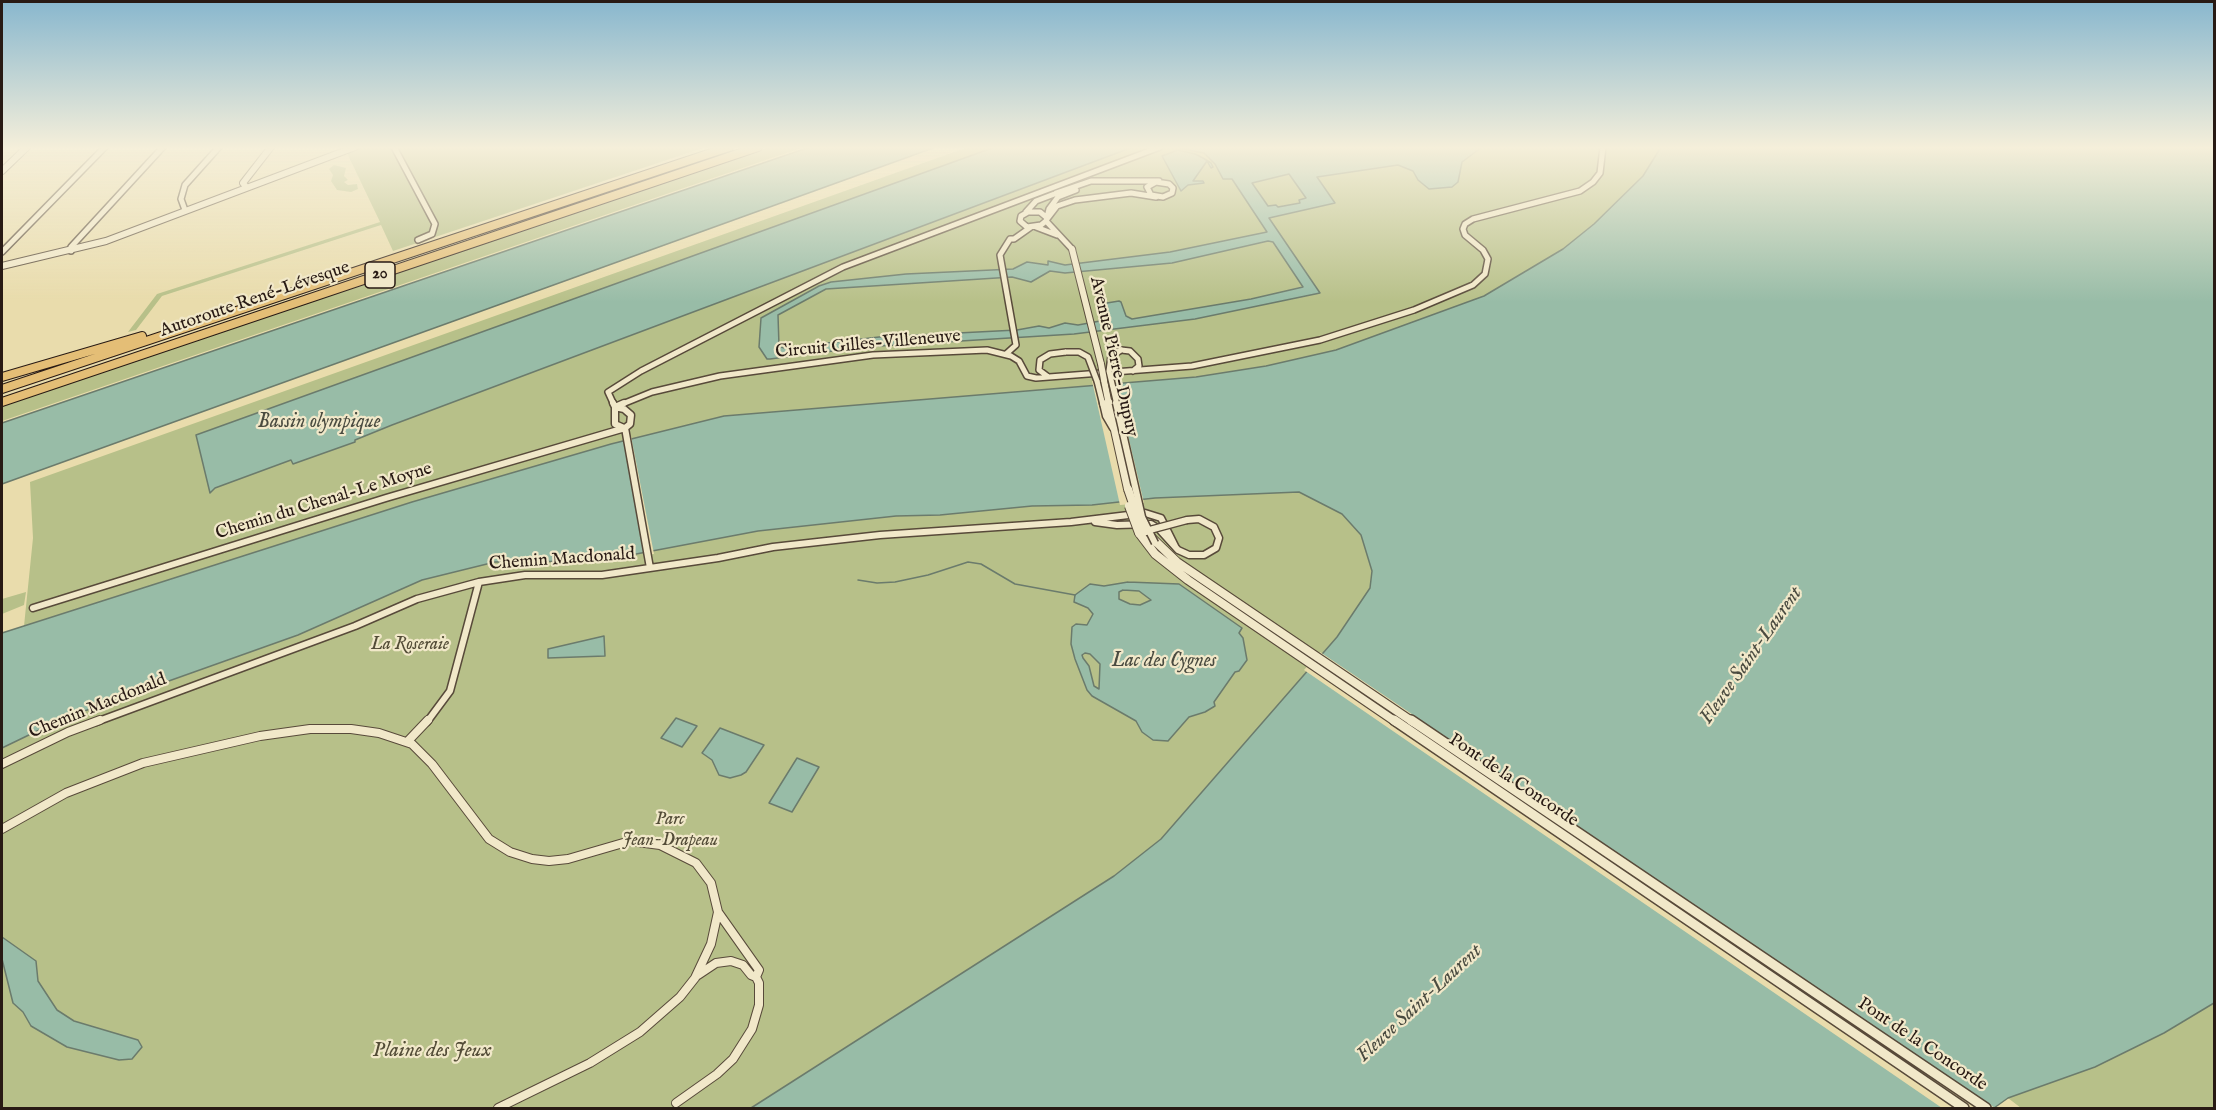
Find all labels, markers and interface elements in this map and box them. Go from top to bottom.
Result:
street label: Autoroute René-Lévesque [157,257,353,343]
road number: 20 [365,262,395,288]
street label: Avenue Pierre-Dupuy [1084,275,1142,439]
street label: Circuit Gilles-Villeneuve [774,326,962,364]
water label: Bassin olympique [258,411,380,435]
street label: Chemin du Chenal-Le Moyne [213,459,435,545]
street label: Chemin Macdonald [488,544,636,576]
water label: Fleuve Saint-Laurent [1696,583,1808,729]
park label: La Roseraie [371,634,449,656]
water label: Lac des Cygnes [1112,650,1216,674]
street label: Chemin Macdonald [26,670,170,744]
street label: Pont de la Concorde [1444,730,1582,832]
park label: Parc Jean-Drapeau [622,809,718,852]
water label: Fleuve Saint-Laurent [1352,940,1488,1068]
street label: Pont de la Concorde [1853,994,1991,1096]
park label: Plaine des Jeux [373,1039,491,1065]

